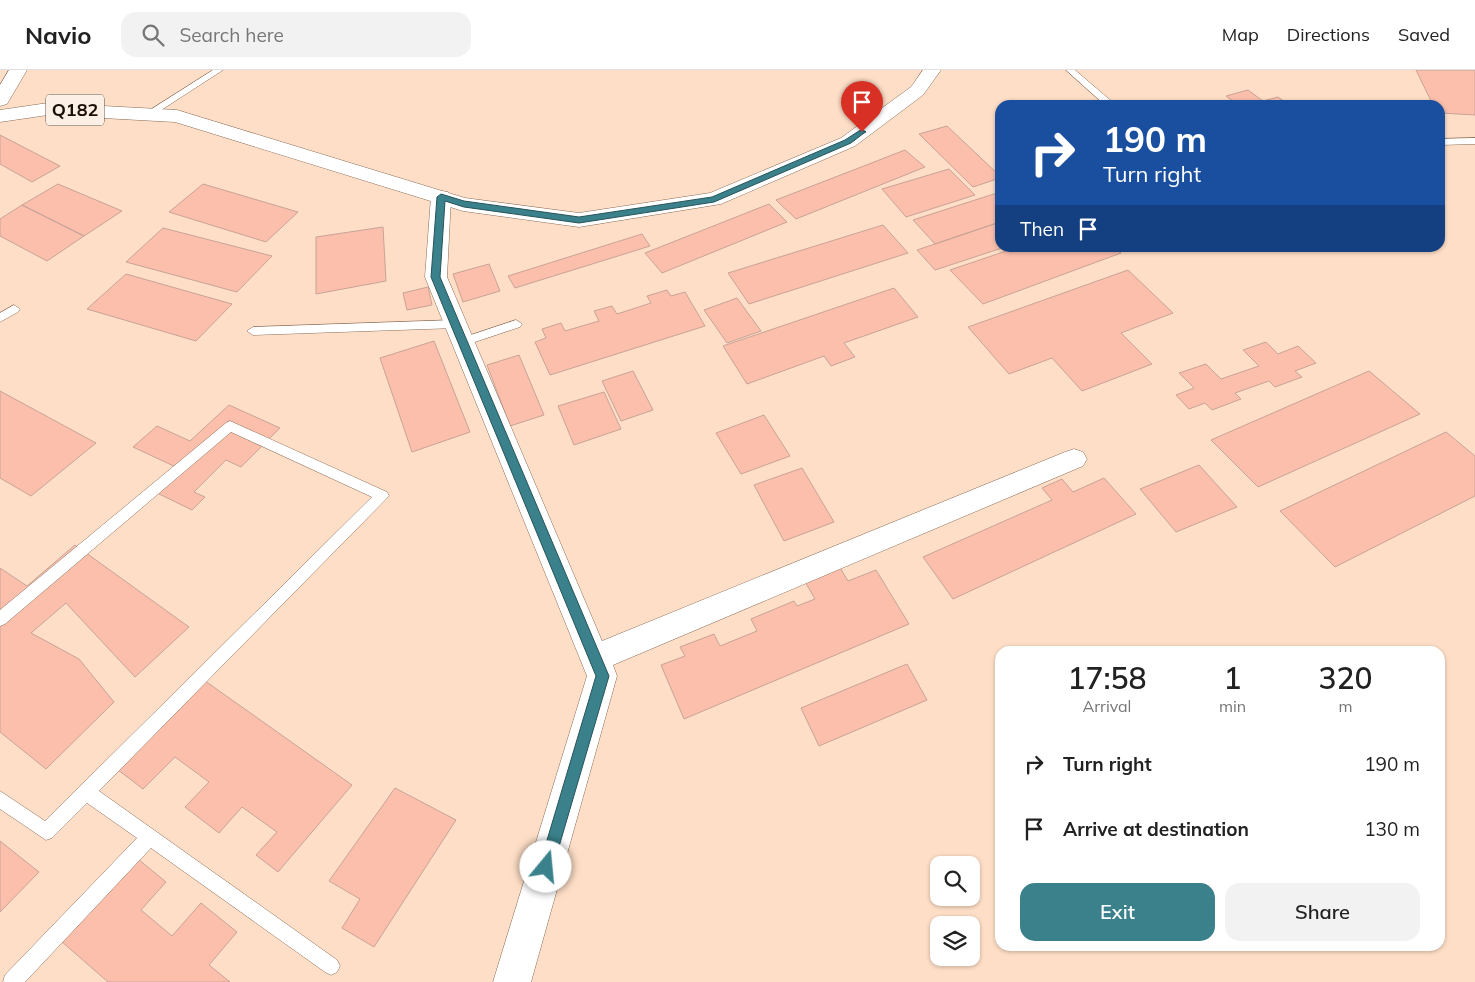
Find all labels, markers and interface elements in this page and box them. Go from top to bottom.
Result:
search box [121,12,471,57]
text: Navio [25,20,91,50]
icon: search [139,21,167,49]
text: Search here [179,23,284,47]
text: Map [1222,23,1259,46]
text: Directions [1287,23,1370,46]
text: Saved [1398,23,1450,46]
pin [841,81,883,132]
icon: arrive [848,88,876,116]
road number: Q182 [46,94,104,126]
text: 190 m [1103,117,1207,161]
icon: right [1020,120,1085,185]
text: Turn right [1103,160,1201,188]
icon: arrive [1074,215,1102,243]
text: Then [1020,217,1064,241]
text: 17:58 [1067,659,1147,697]
text: 1 [1224,659,1242,697]
text: 320 [1319,659,1373,697]
text: Arrival [1083,696,1131,716]
text: min [1219,696,1246,716]
text: m [1339,696,1353,716]
icon: right [1020,750,1048,778]
text: Turn right [1063,752,1152,776]
text: 190 m [1364,752,1420,776]
icon: arrive [1020,815,1048,843]
text: Arrive at destination [1063,817,1249,841]
text: 130 m [1364,817,1420,841]
position arrow [519,840,571,892]
map controls [930,856,980,966]
button: search [930,856,980,906]
button: Exit [1020,883,1215,941]
button: Share [1225,883,1420,941]
button: layers [930,916,980,966]

